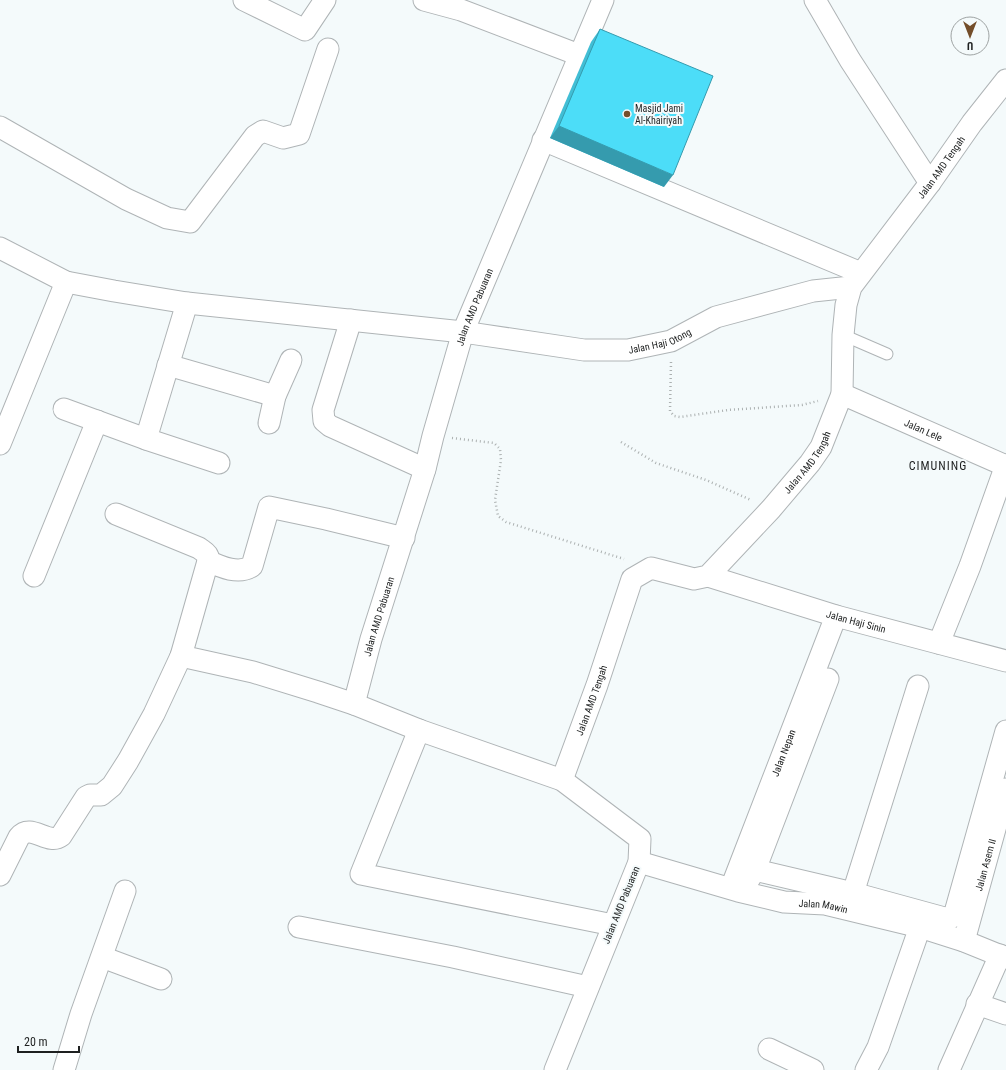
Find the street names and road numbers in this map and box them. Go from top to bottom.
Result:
street label: Jalan AMD Tengah [915,134,967,200]
street label: Jalan AMD Pabuaran [454,267,495,347]
street label: Jalan Haji Otong [627,326,693,355]
street label: Jalan Lele [903,417,944,443]
street label: Jalan AMD Tengah [781,429,832,495]
street label: Jalan AMD Pabuaran [361,575,396,657]
street label: Jalan Haji Sinin [825,608,887,635]
street label: Jalan AMD Tengah [573,663,609,737]
street label: Jalan Nepan [769,728,797,778]
street label: Jalan Asem II [973,837,997,892]
street label: Jalan AMD Pabuaran [600,865,642,945]
street label: Jalan Mawin [798,897,849,915]

